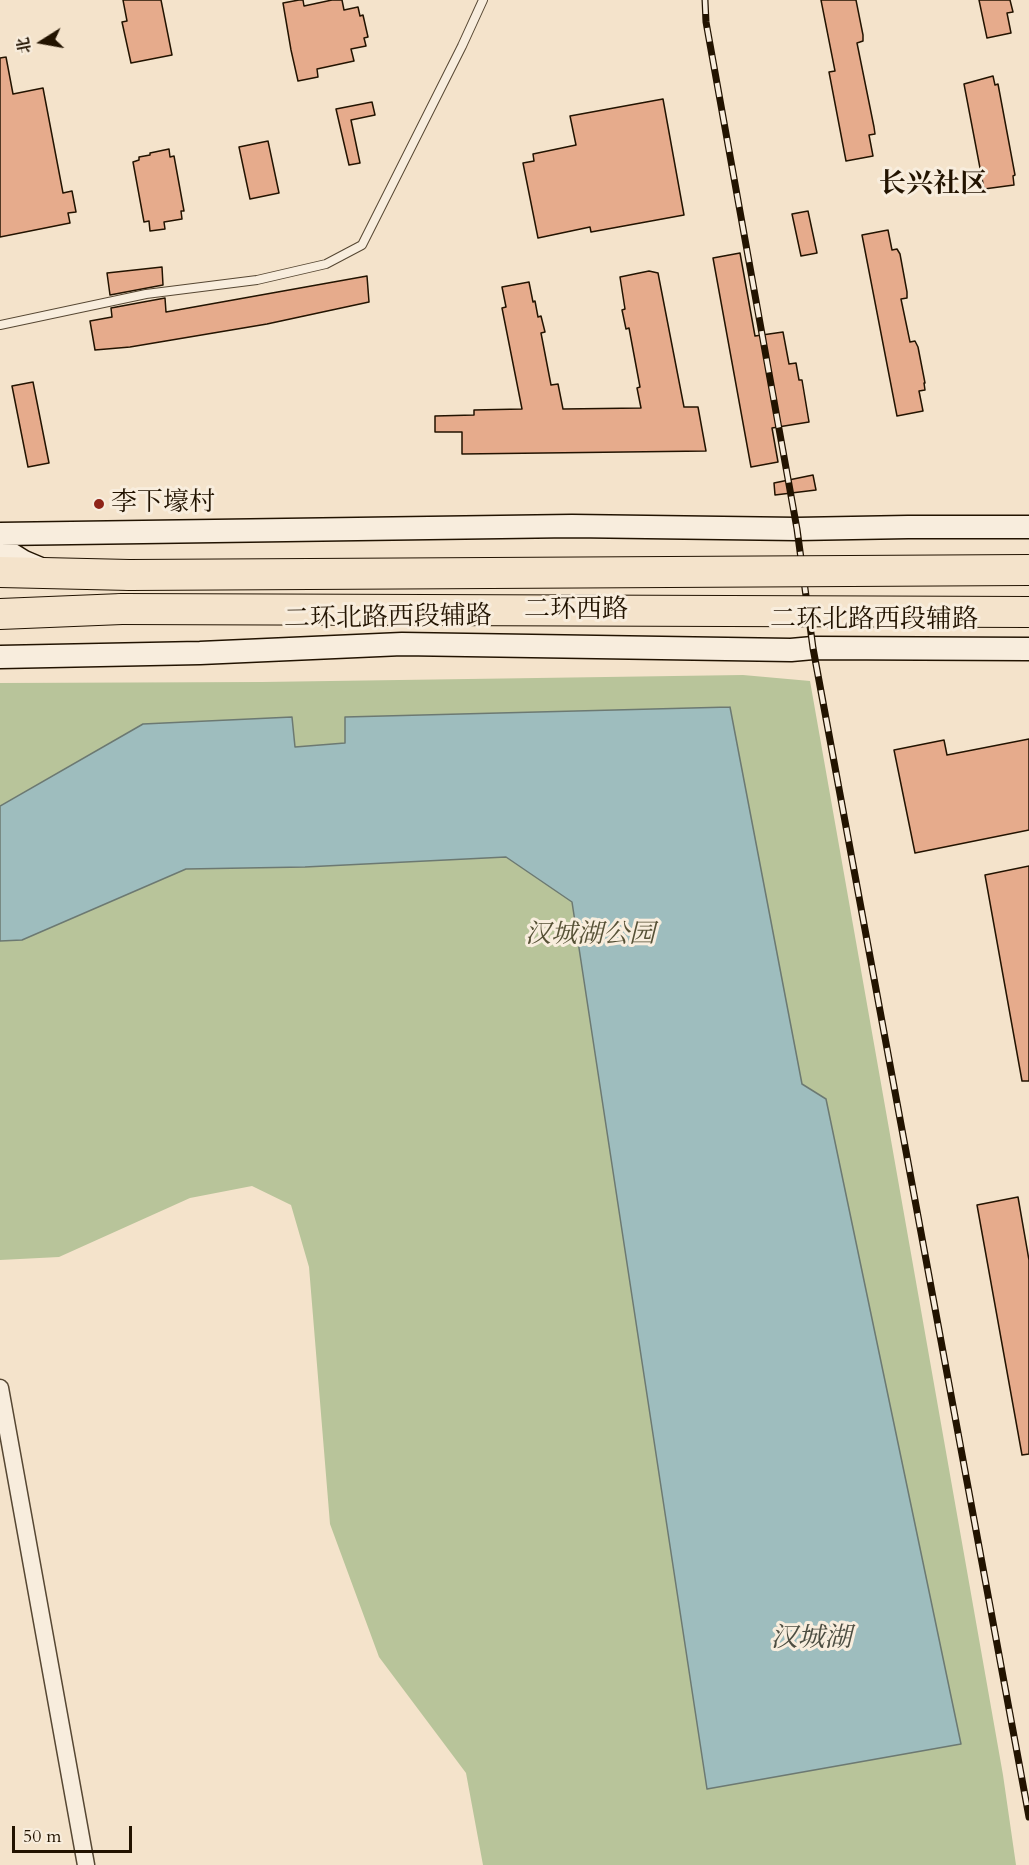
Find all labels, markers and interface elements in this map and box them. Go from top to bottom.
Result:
north arrow [12,12,72,72]
text: 北 [12,35,37,55]
district label: 长兴社区 [879,170,987,202]
place label: 李下壕村 [111,488,215,520]
marker: 李下壕村 [92,497,106,511]
street label: 二环西路 [524,595,628,627]
street label: 二环北路西段辅路 [284,602,492,636]
street label: 二环北路西段辅路 [770,605,978,637]
park label: 汉城湖公园 [525,920,655,952]
water label: 汉城湖 [771,1624,851,1656]
scale bar [15,1814,135,1852]
text: 50 m [23,1824,62,1849]

